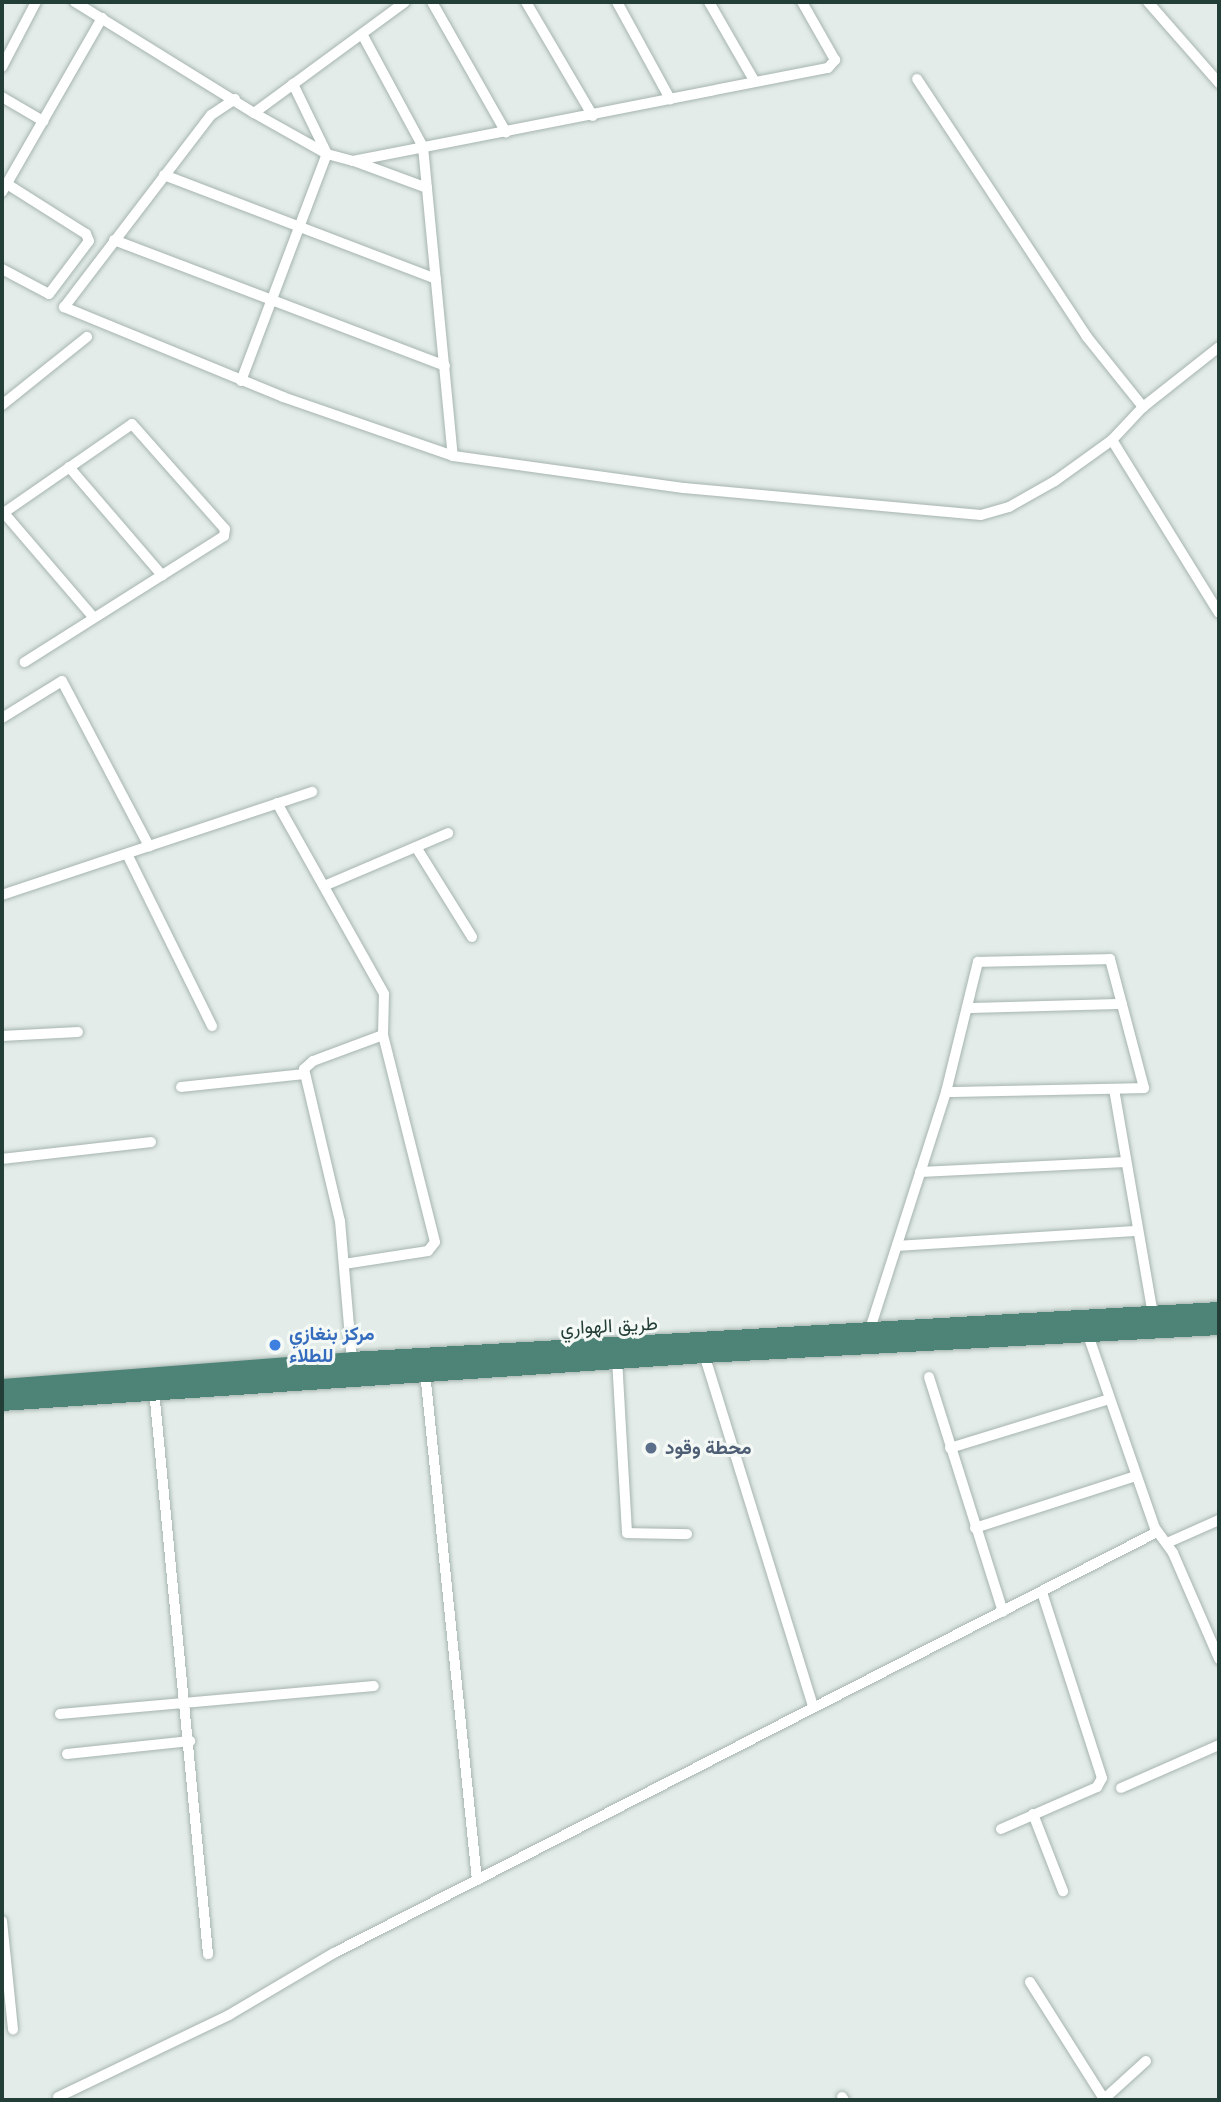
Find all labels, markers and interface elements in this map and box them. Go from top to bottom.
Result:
street label: طريق الهواري [560,1312,658,1340]
place label: مركز بنغازي للطلاء [289,1323,375,1367]
marker: مركز بنغازي للطلاء [267,1337,283,1353]
place label: محطة وقود [665,1437,751,1459]
marker: محطة وقود [643,1440,659,1456]

